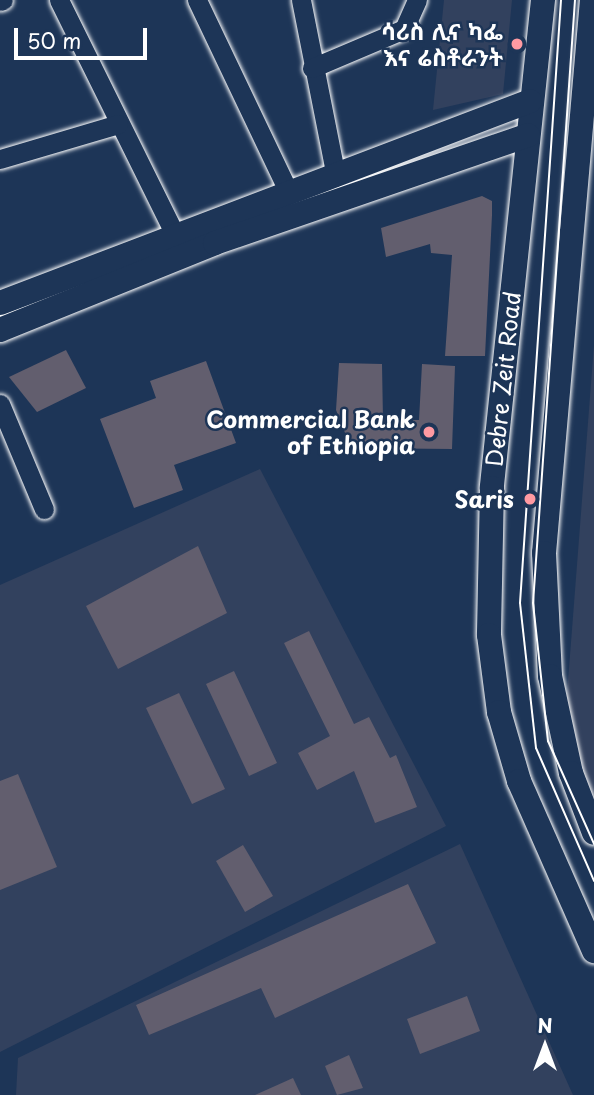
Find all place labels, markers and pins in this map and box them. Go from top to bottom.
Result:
place label: ሳሪስ ሊና ካፌ እና ሬስቶራንት [381,17,503,71]
marker: ሳሪስ ሊና ካፌ እና ሬስቶራንት [509,36,525,52]
place label: Commercial Bank of Ethiopia [206,405,415,459]
marker: Commercial Bank of Ethiopia [421,424,437,440]
place label: Saris [454,485,514,513]
marker: Saris [520,489,540,509]

